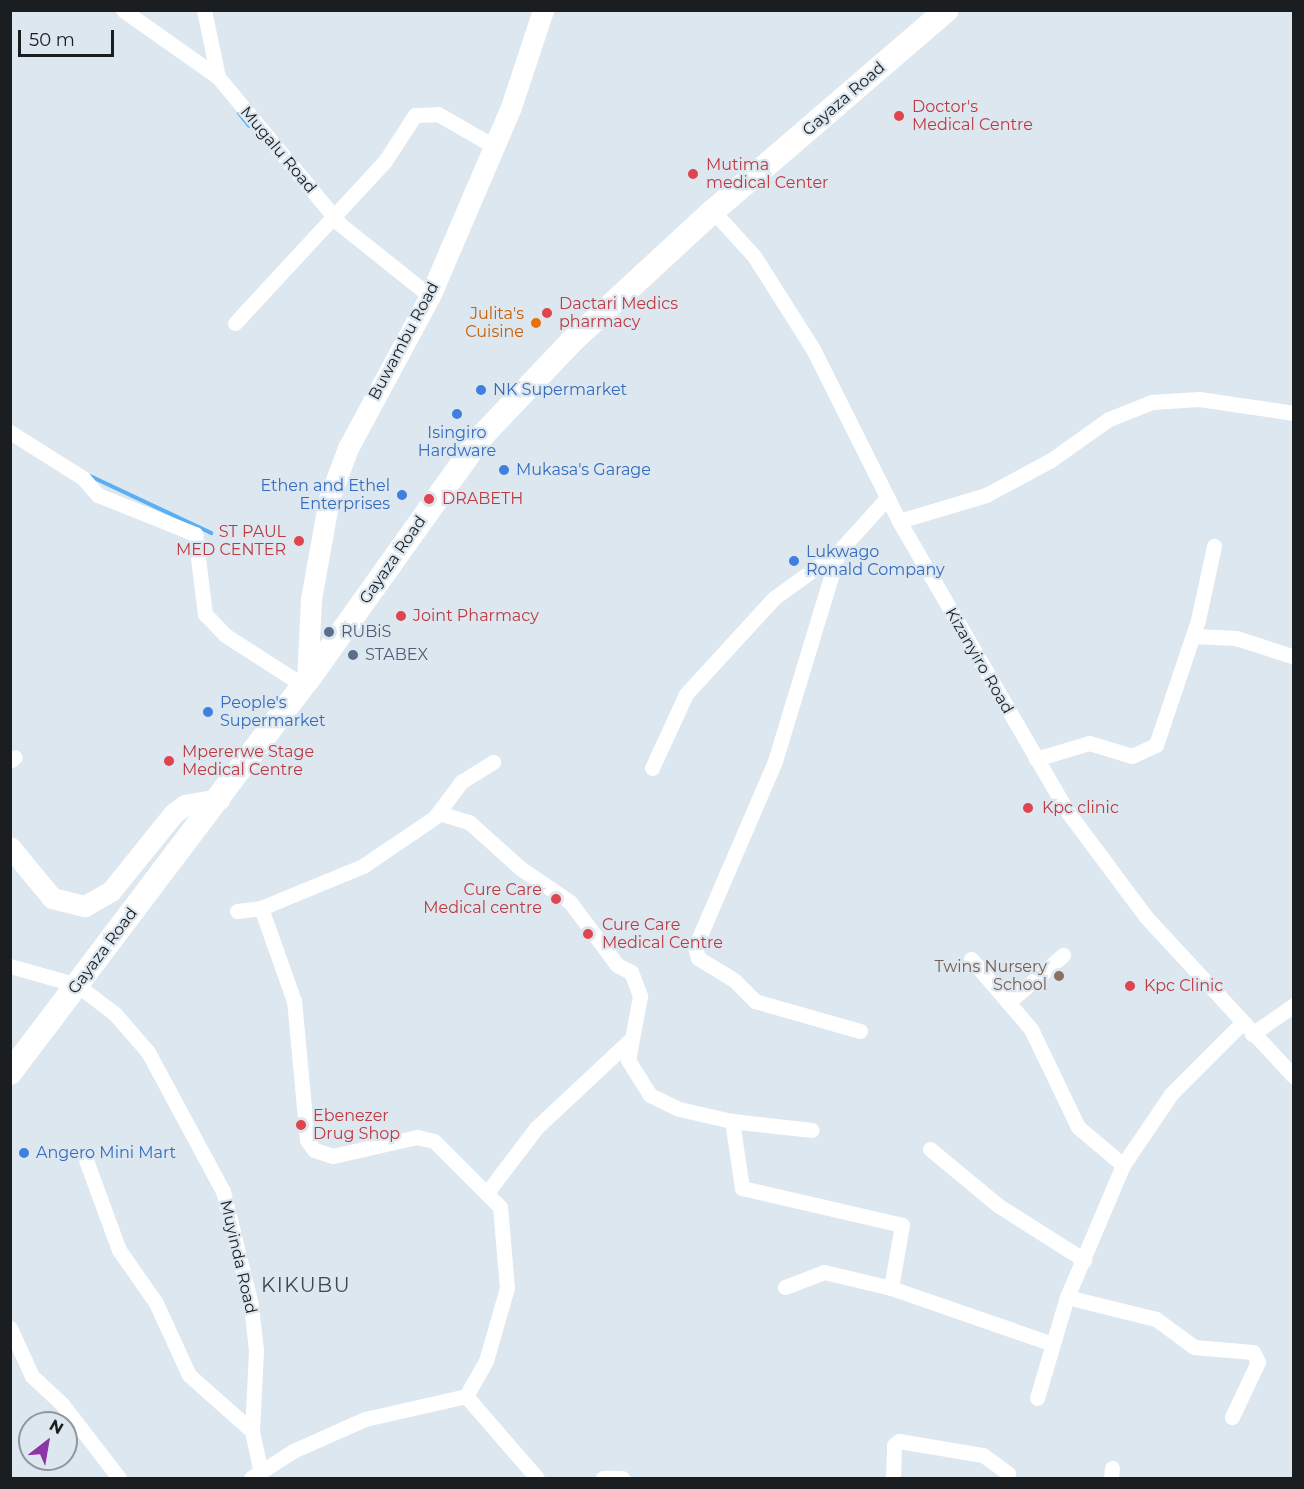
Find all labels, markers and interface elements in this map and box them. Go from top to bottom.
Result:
scale bar [21,18,117,56]
text: 50 m [29,29,75,51]
street label: Gayaza Road [799,58,889,140]
place label: Doctor's Medical Centre [912,97,1033,135]
street label: Mugalu Road [236,103,320,197]
marker: Doctor's Medical Centre [890,107,908,125]
place label: Mutima medical Center [706,155,828,193]
marker: Mutima medical Center [684,165,702,183]
street label: Buwambu Road [365,279,443,403]
place label: Dactari Medics pharmacy [559,294,678,332]
place label: Julita's Cuisine [465,304,524,342]
marker: Dactari Medics pharmacy [540,306,554,320]
marker: Julita's Cuisine [529,316,543,330]
place label: NK Supermarket [493,380,627,400]
marker: NK Supermarket [474,383,488,397]
marker: Isingiro Hardware [450,407,464,421]
place label: Isingiro Hardware [418,423,496,461]
place label: Mukasa's Garage [516,460,651,480]
marker: Mukasa's Garage [497,463,511,477]
place label: Ethen and Ethel Enterprises [261,476,390,514]
marker: Ethen and Ethel Enterprises [395,488,409,502]
place label: DRABETH [442,489,523,509]
marker: DRABETH [420,490,438,508]
street label: Gayaza Road [356,512,430,608]
place label: ST PAUL MED CENTER [176,522,286,560]
marker: ST PAUL MED CENTER [290,532,308,550]
place label: Lukwago Ronald Company [806,542,945,580]
marker: Lukwago Ronald Company [787,554,801,568]
street label: Kizanyiro Road [941,605,1017,717]
place label: Joint Pharmacy [413,606,539,626]
marker: Joint Pharmacy [394,609,408,623]
place label: RUBiS [341,622,391,642]
marker: RUBiS [322,625,336,639]
place label: STABEX [365,645,428,665]
marker: STABEX [346,648,360,662]
place label: People's Supermarket [220,693,325,731]
marker: People's Supermarket [201,705,215,719]
place label: Mpererwe Stage Medical Centre [182,742,314,780]
marker: Mpererwe Stage Medical Centre [160,752,178,770]
place label: Kpc clinic [1042,798,1119,818]
marker: Kpc clinic [1019,799,1037,817]
place label: Cure Care Medical centre [423,880,542,918]
marker: Cure Care Medical centre [547,890,565,908]
street label: Gayaza Road [64,904,142,998]
place label: Cure Care Medical Centre [602,915,723,953]
marker: Cure Care Medical Centre [579,925,597,943]
place label: Twins Nursery School [935,957,1047,995]
marker: Twins Nursery School [1052,969,1066,983]
place label: Kpc Clinic [1144,976,1223,996]
marker: Kpc Clinic [1121,977,1139,995]
place label: Ebenezer Drug Shop [313,1106,400,1144]
marker: Ebenezer Drug Shop [294,1118,308,1132]
place label: Angero Mini Mart [36,1143,176,1163]
marker: Angero Mini Mart [17,1146,31,1160]
street label: Muyinda Road [216,1198,260,1316]
district label: KIKUBU [261,1273,351,1297]
north arrow [18,1411,78,1471]
text: N [46,1415,67,1438]

